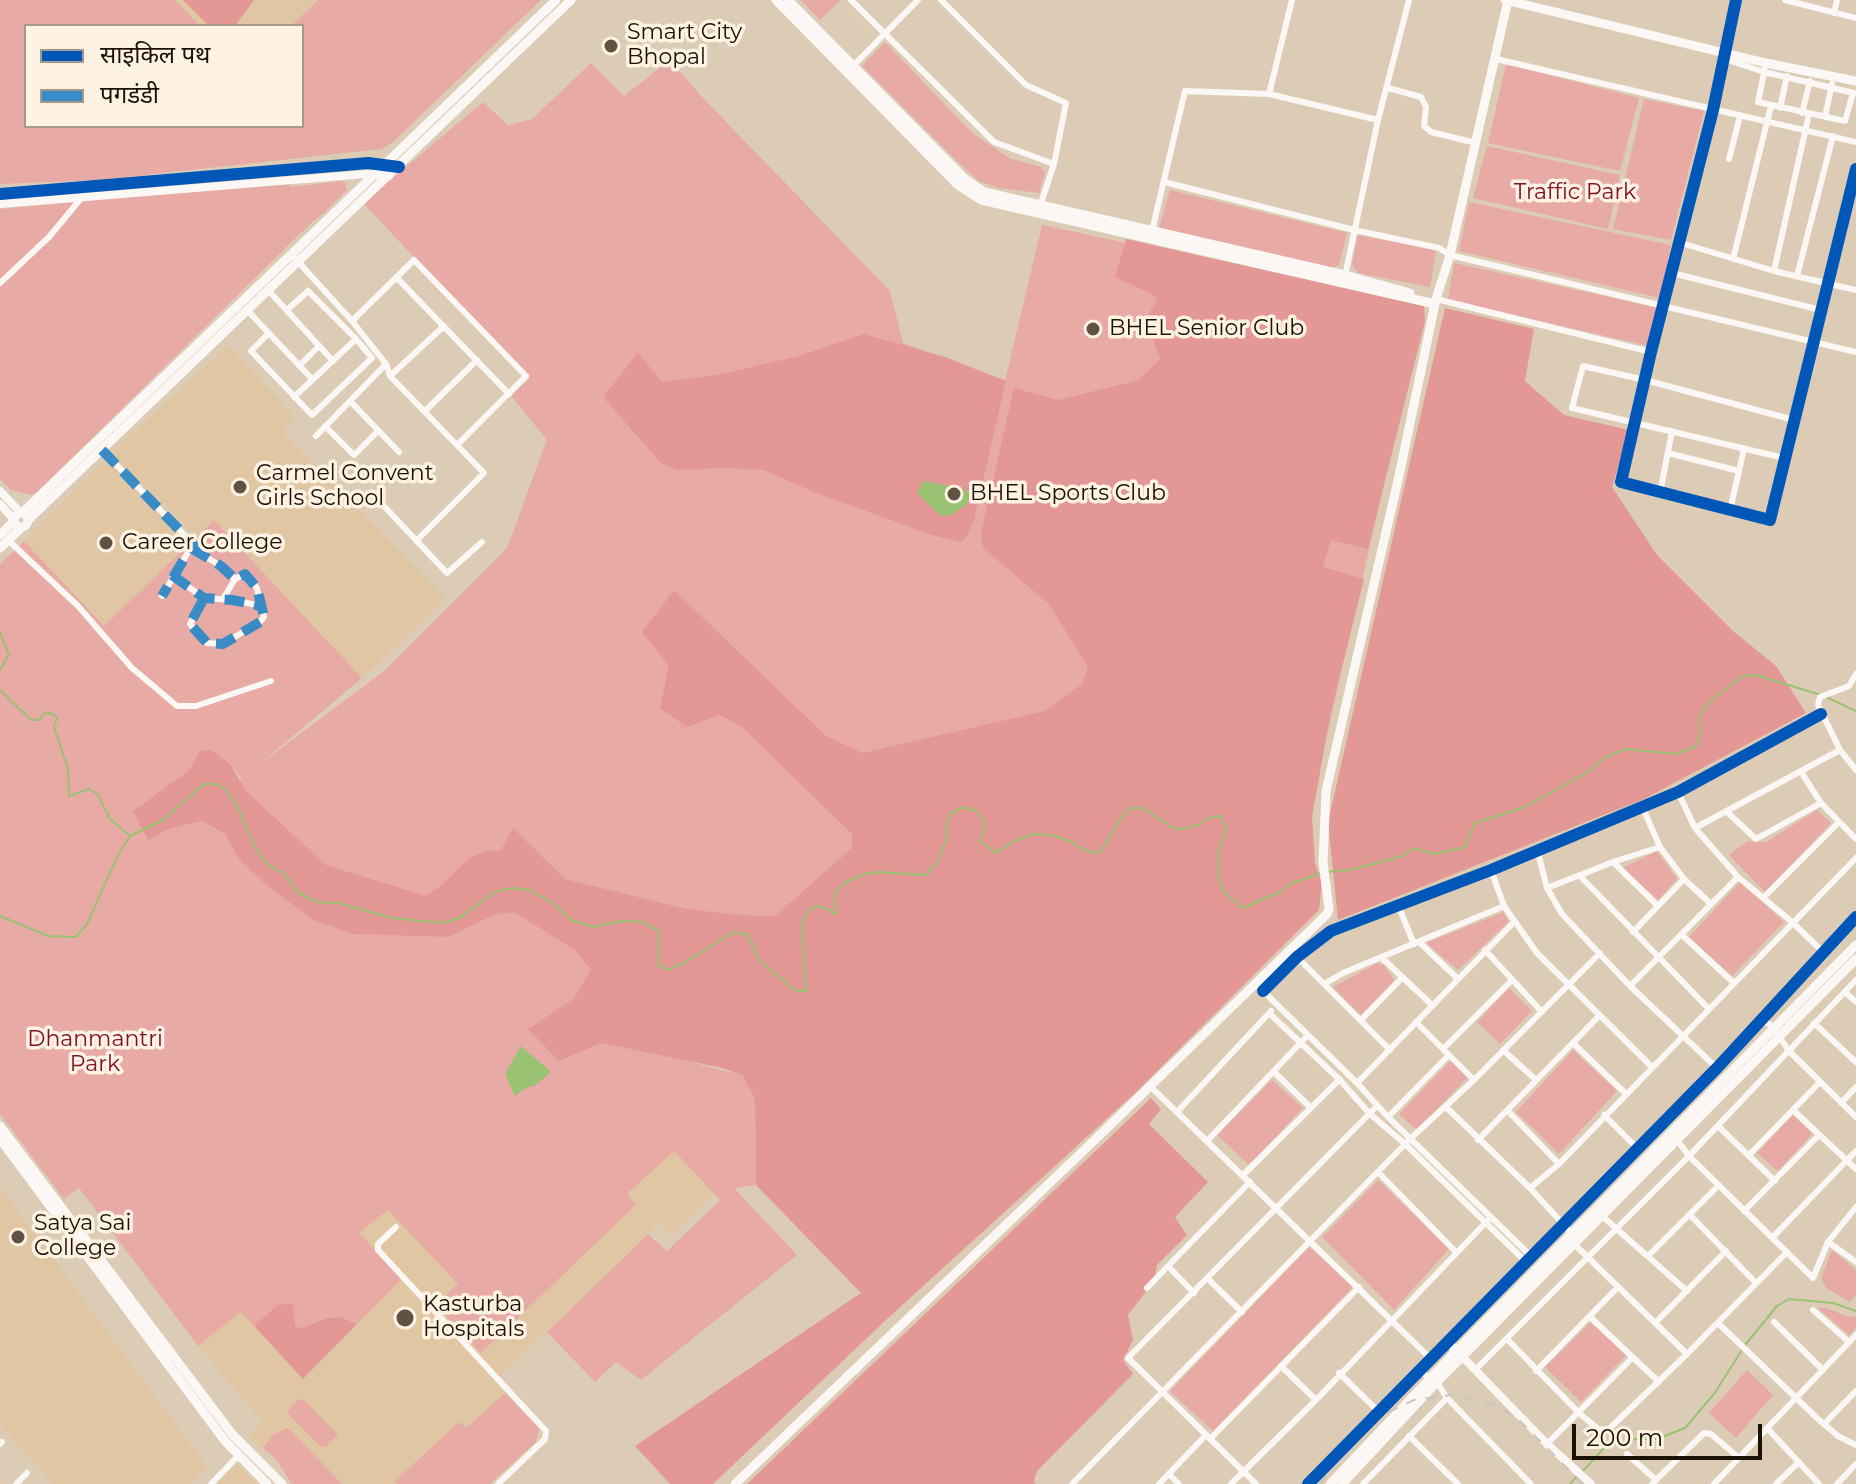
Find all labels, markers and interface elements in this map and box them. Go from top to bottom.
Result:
place label: Smart City Bhopal [627,20,742,72]
legend [24,24,304,128]
marker: Smart City Bhopal [602,37,620,55]
text: साइकिल पथ [100,40,210,69]
text: पगडंडी [100,80,159,109]
park label: Traffic Park [1514,180,1636,206]
place label: BHEL Senior Club [1109,316,1304,342]
marker: BHEL Senior Club [1084,320,1102,338]
place label: Carmel Convent Girls School [256,461,434,512]
marker: Carmel Convent Girls School [231,478,249,496]
place label: BHEL Sports Club [970,481,1166,507]
marker: BHEL Sports Club [945,485,963,503]
place label: Career College [122,530,282,556]
marker: Career College [97,534,115,552]
park label: Dhanmantri Park [27,1027,163,1078]
place label: Satya Sai College [34,1211,131,1262]
marker: Satya Sai College [9,1228,27,1246]
place label: Kasturba Hospitals [423,1292,524,1344]
marker: Kasturba Hospitals [394,1307,416,1329]
scale bar [1576,1408,1766,1458]
text: 200 m [1586,1423,1663,1452]

